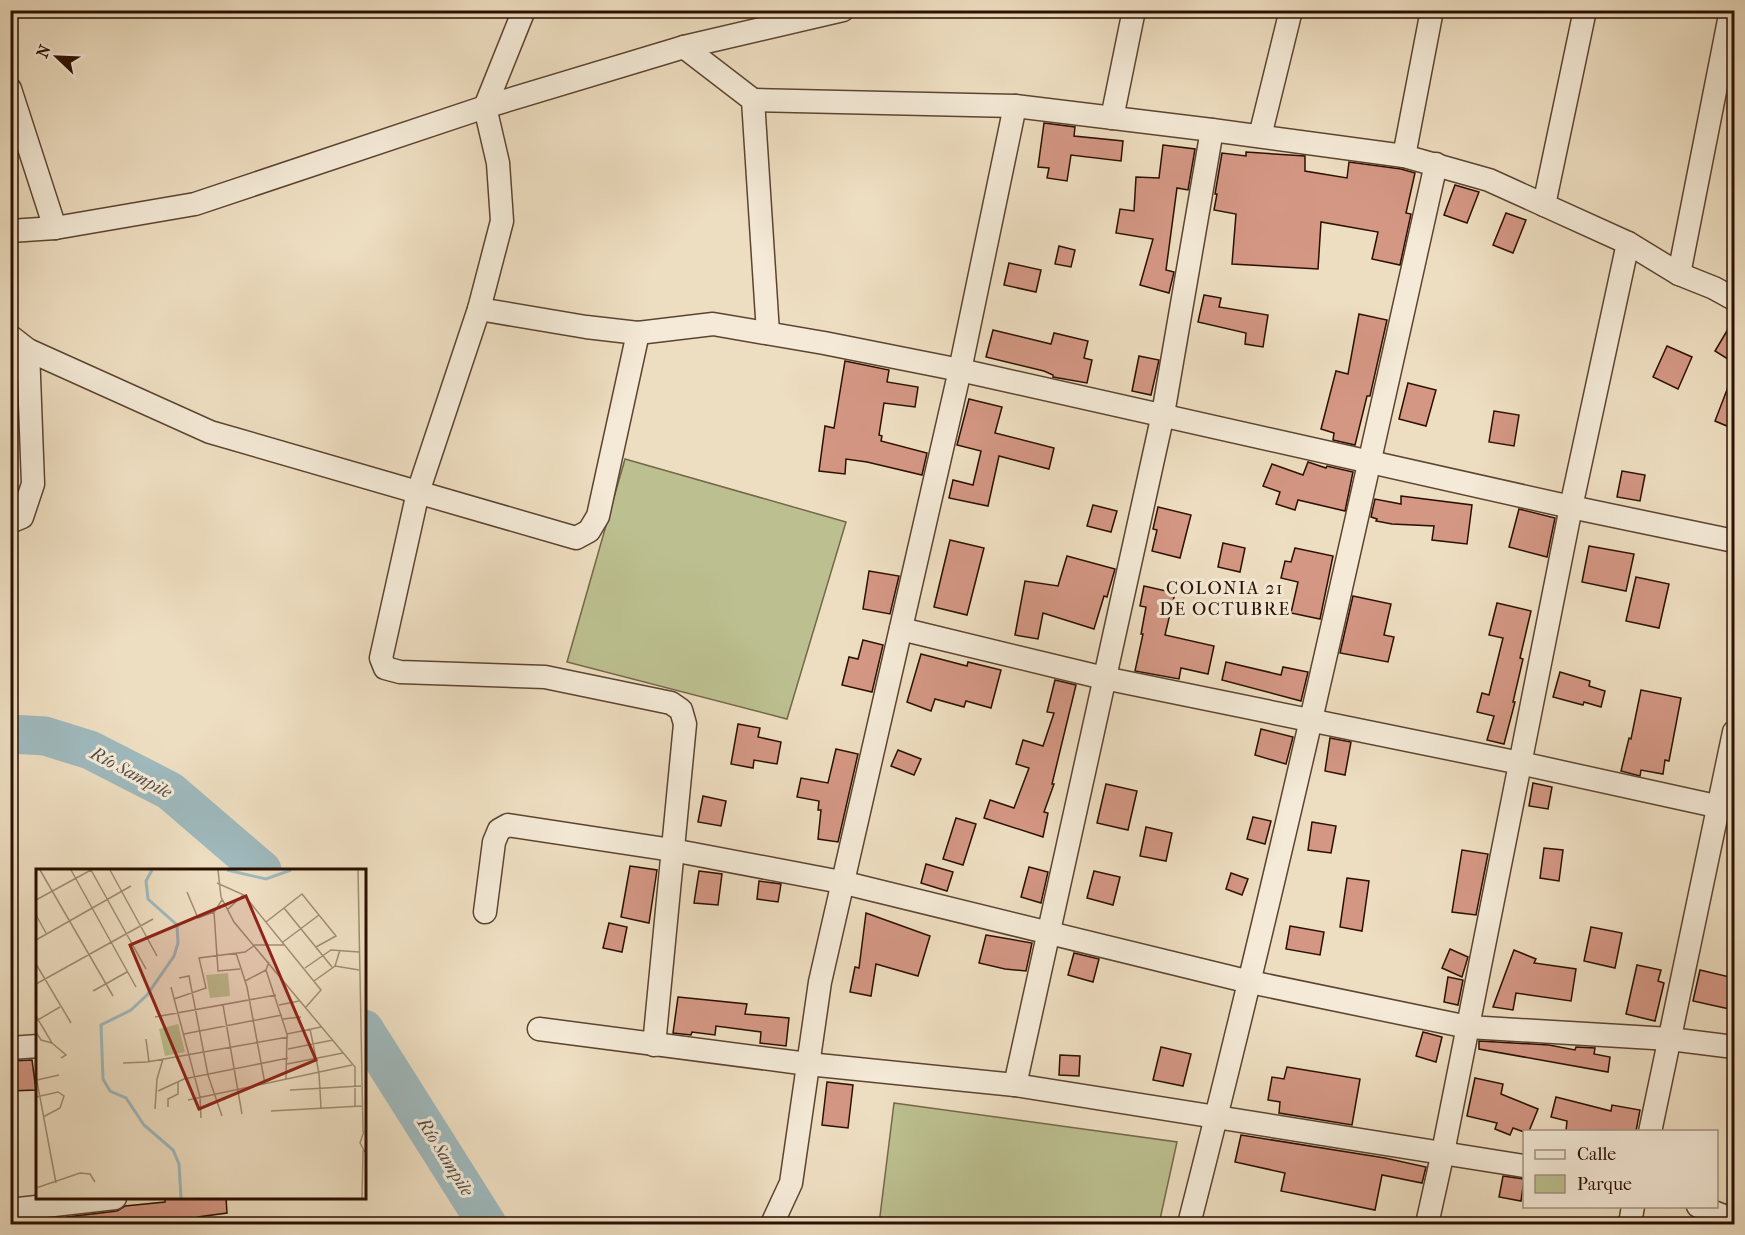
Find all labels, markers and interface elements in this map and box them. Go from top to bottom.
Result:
north arrow [27,27,87,87]
text: N [33,41,55,61]
district label: COLONIA 21 DE OCTUBRE [1159,578,1291,620]
water label: Río Sampile [86,742,176,803]
inset map [36,869,366,1199]
water label: Río Sampile [412,1113,478,1201]
legend [1523,1130,1718,1208]
text: Calle [1577,1144,1616,1165]
text: Parque [1577,1174,1632,1195]

